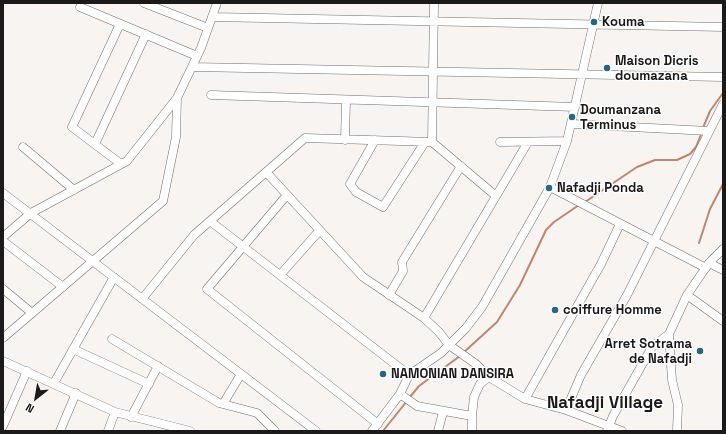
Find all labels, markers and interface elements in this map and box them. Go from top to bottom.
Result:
place label: Kouma [602,14,645,30]
marker: Kouma [589,17,599,27]
place label: Maison Dicris doumazana [615,53,699,84]
marker: Maison Dicris doumazana [602,63,612,73]
place label: Doumanzana Terminus [580,102,661,133]
marker: Doumanzana Terminus [567,112,577,122]
place label: Nafadji Ponda [557,180,644,196]
marker: Nafadji Ponda [544,183,554,193]
place label: coiffure Homme [563,302,662,318]
marker: coiffure Homme [550,305,560,315]
place label: Arret Sotrama de Nafadji [604,336,692,367]
marker: Arret Sotrama de Nafadji [695,346,705,356]
place label: NAMONIAN DANSIRA [391,366,514,382]
marker: NAMONIAN DANSIRA [378,369,388,379]
north arrow [16,378,56,418]
district label: Nafadji Village [547,393,663,413]
text: N [23,400,37,416]

